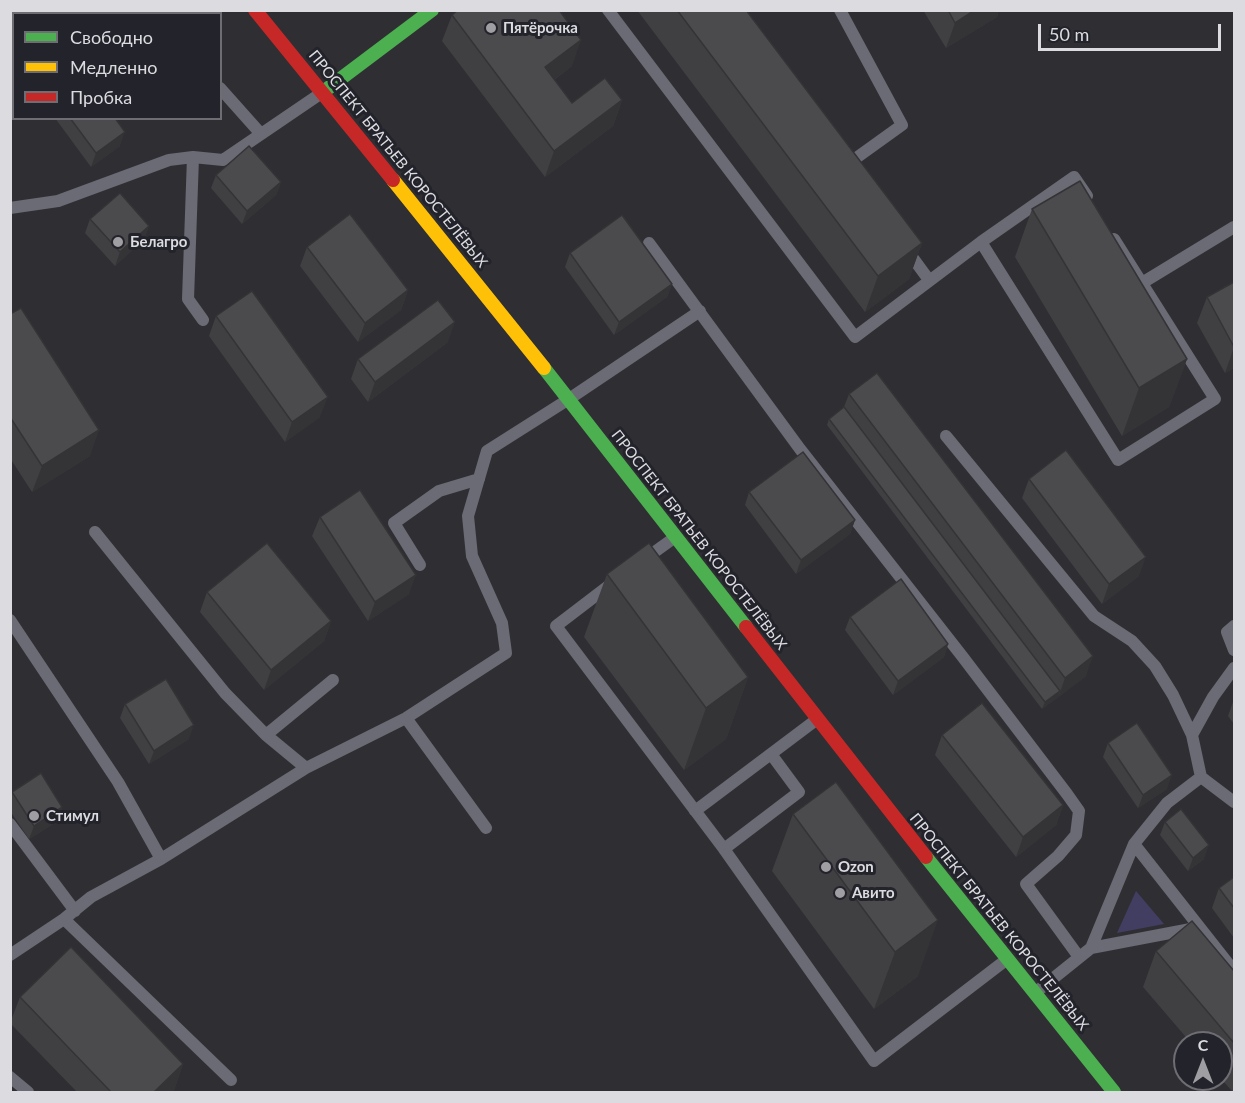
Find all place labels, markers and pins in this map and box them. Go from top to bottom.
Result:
place label: Пятёрочка [503,19,578,37]
marker: Пятёрочка [484,21,498,35]
place label: Белагро [130,233,187,251]
marker: Белагро [111,235,125,249]
place label: Стимул [46,807,99,825]
marker: Стимул [27,809,41,823]
place label: Ozon [838,858,874,876]
marker: Ozon [819,860,833,874]
place label: Авито [852,884,895,902]
marker: Авито [833,886,847,900]

